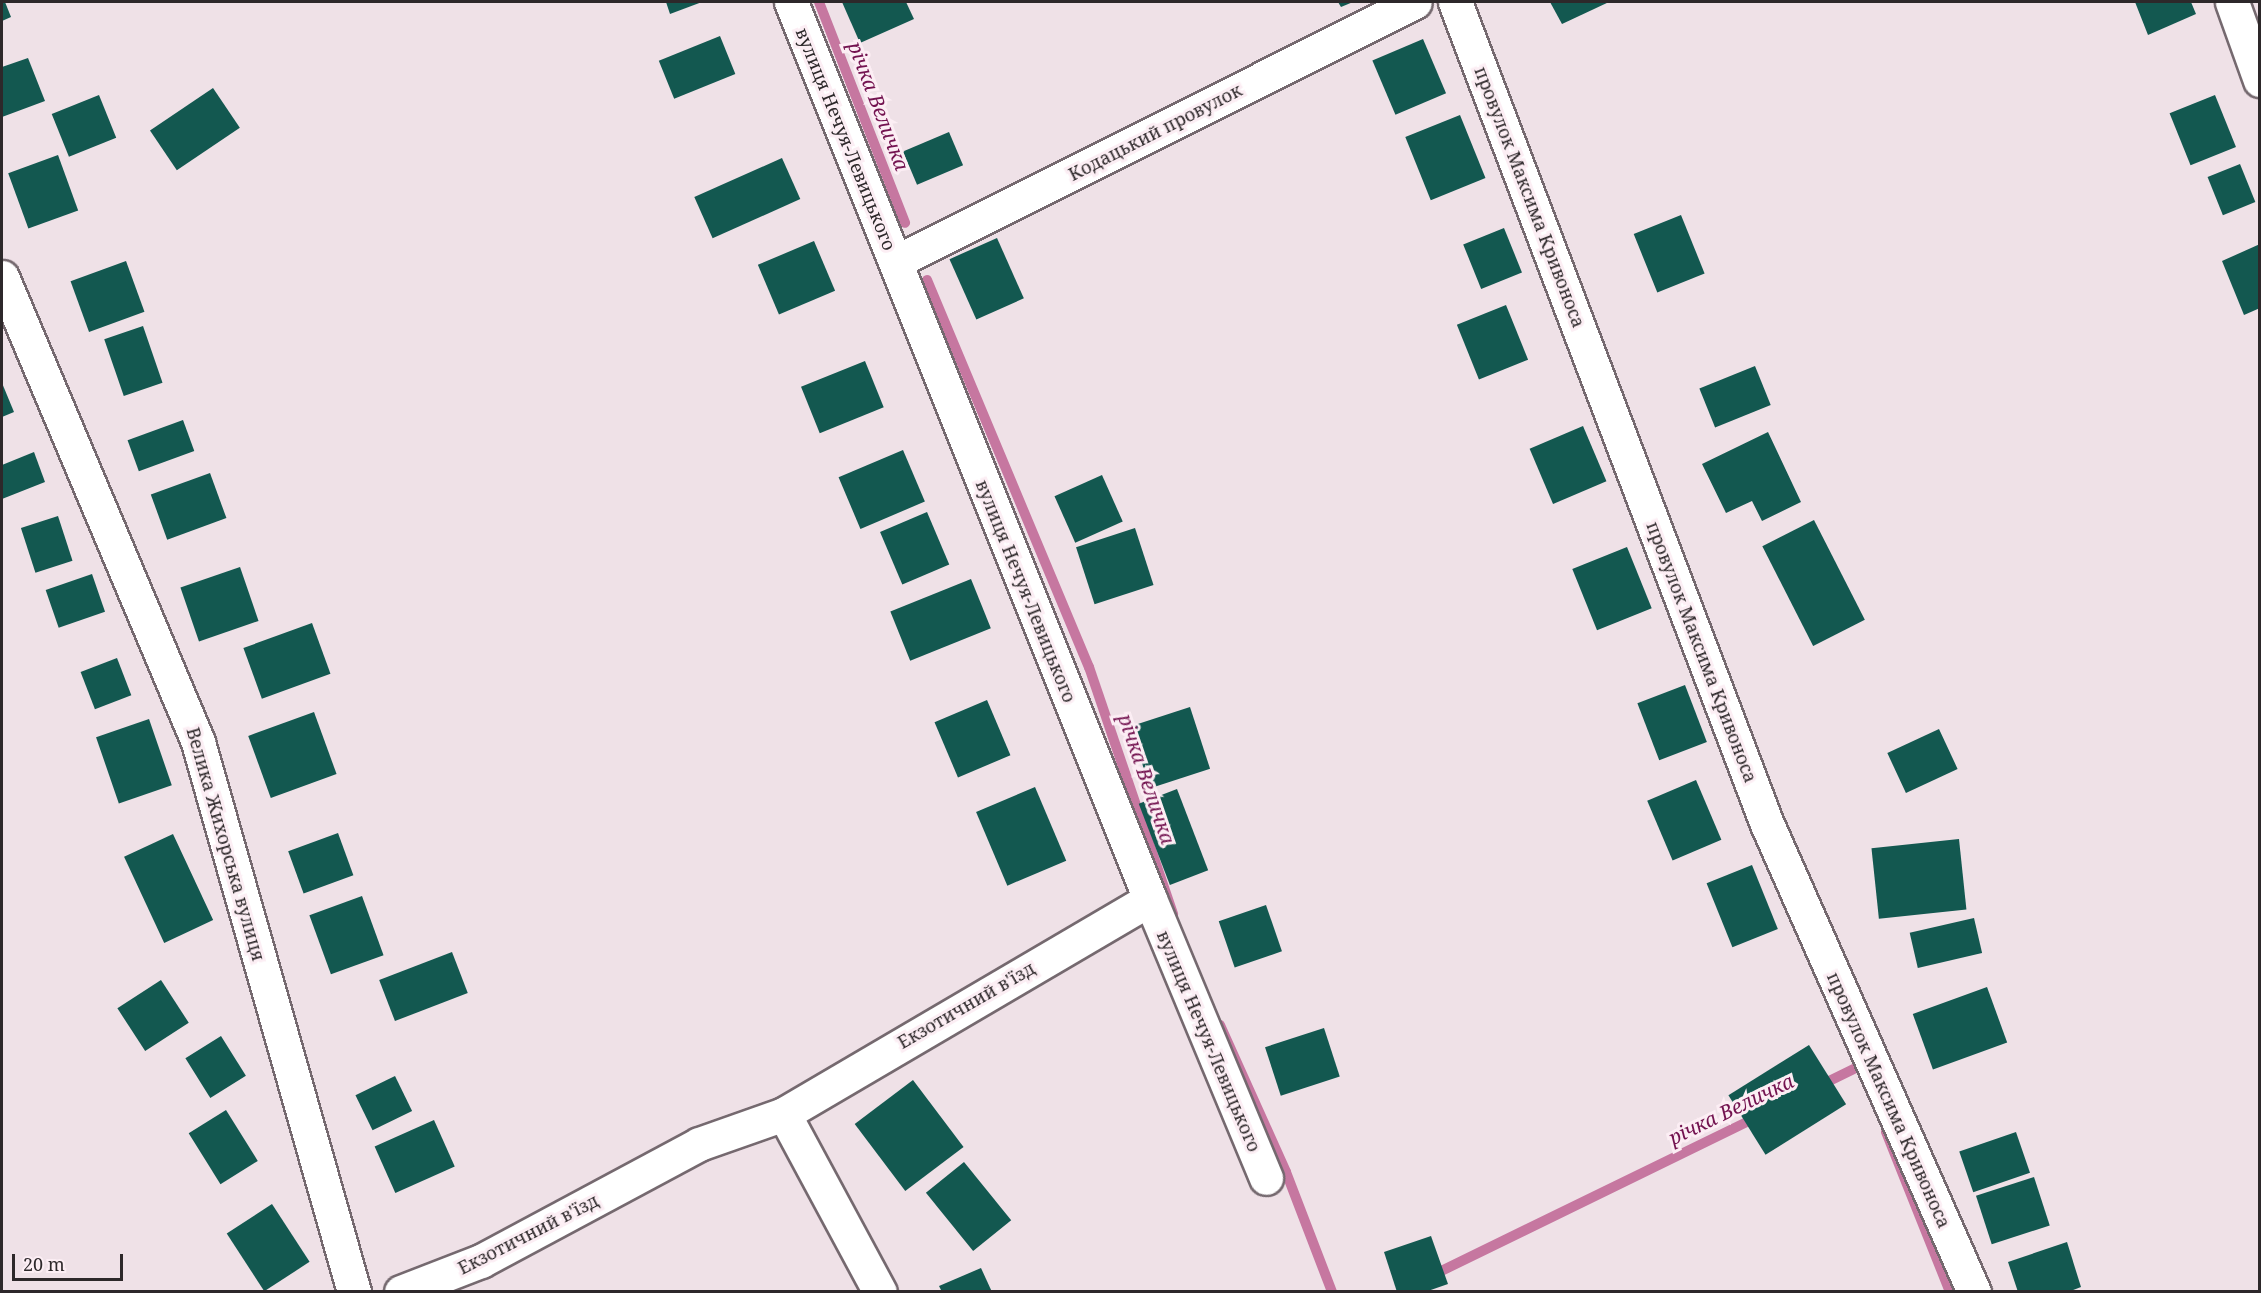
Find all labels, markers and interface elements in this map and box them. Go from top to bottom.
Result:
street label: вулиця Нечуя-Левицького [791,25,901,253]
water label: річка Величка [843,38,915,174]
street label: провулок Максима Кривоноса [1470,63,1590,331]
street label: Кодацький провулок [1065,79,1245,185]
street label: вулиця Нечуя-Левицького [971,477,1081,705]
street label: провулок Максима Кривоноса [1642,518,1762,786]
water label: річка Величка [1113,711,1181,847]
street label: Велика Жихорська вулиця [182,725,270,963]
street label: вулиця Нечуя-Левицького [1153,927,1265,1155]
street label: Екзотичний в'їзд [894,957,1038,1053]
street label: провулок Максима Кривоноса [1823,969,1955,1231]
water label: річка Величка [1665,1068,1797,1150]
street label: Екзотичний в'їзд [454,1189,602,1279]
scale bar [15,1242,126,1280]
text: 20 m [23,1252,65,1276]

